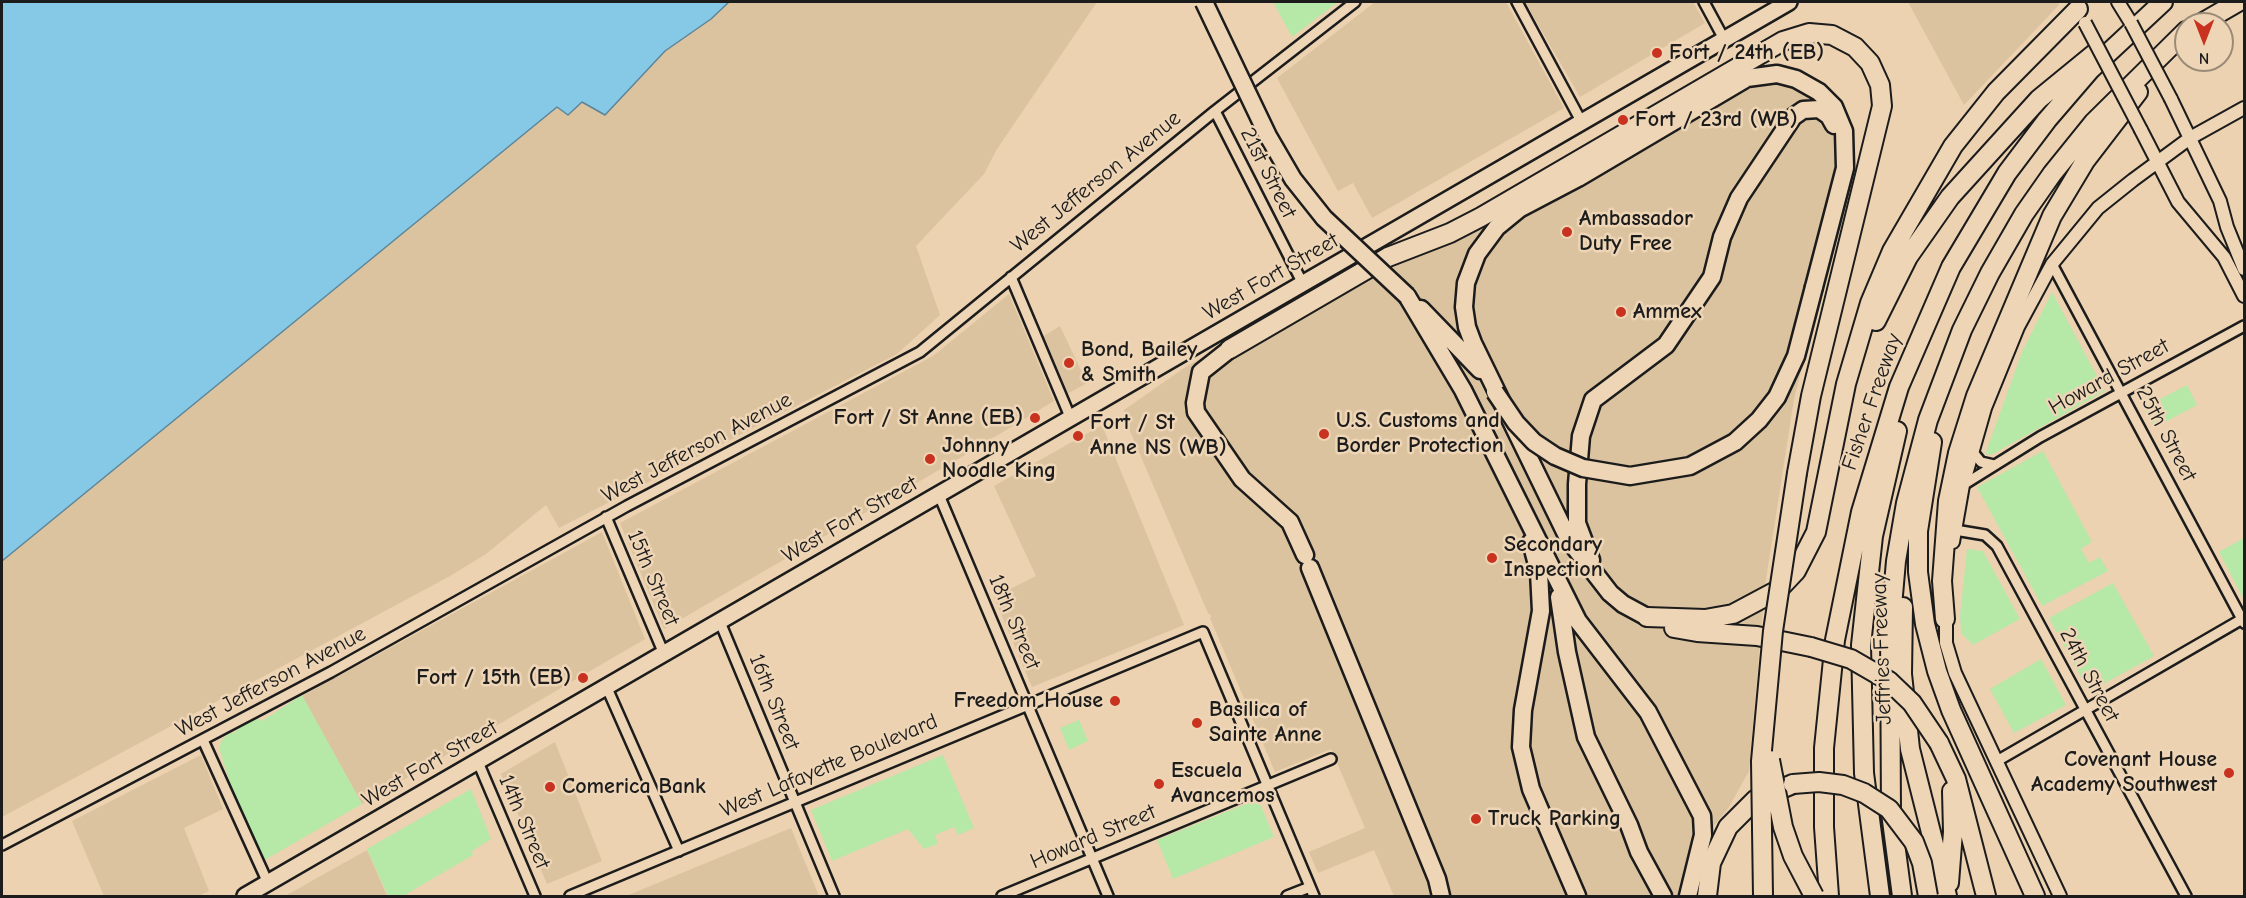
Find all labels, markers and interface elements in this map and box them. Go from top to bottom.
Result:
north arrow [2174,12,2234,72]
place label: Fort / 24th (EB) [1669,40,1824,66]
marker: Fort / 24th (EB) [1650,46,1664,60]
text: N [2199,49,2209,67]
street label: West Jefferson Avenue [1006,105,1186,259]
place label: Fort / 23rd (WB) [1635,107,1798,133]
marker: Fort / 23rd (WB) [1616,113,1630,127]
street label: 21st Street [1234,123,1302,223]
place label: Ambassador Duty Free [1579,206,1693,258]
marker: Ambassador Duty Free [1560,225,1574,239]
street label: West Fort Street [1199,228,1343,326]
place label: Ammex [1633,299,1702,325]
marker: Ammex [1614,305,1628,319]
street label: Fisher Freeway [1836,330,1908,474]
street label: Howard Street [2044,333,2174,421]
place label: Bond, Bailey & Smith [1081,337,1197,388]
marker: Bond, Bailey & Smith [1062,356,1076,370]
street label: 25th Street [2130,382,2202,486]
street label: West Jefferson Avenue [598,387,796,509]
place label: Fort / St Anne (EB) [834,405,1023,431]
place label: U.S. Customs and Border Protection [1336,408,1504,460]
place label: Fort / St Anne NS (WB) [1090,410,1227,462]
marker: Fort / St Anne (EB) [1028,411,1042,425]
marker: U.S. Customs and Border Protection [1317,427,1331,441]
marker: Fort / St Anne NS (WB) [1071,429,1085,443]
place label: Johnny Noodle King [942,433,1056,484]
marker: Johnny Noodle King [923,452,937,466]
street label: West Fort Street [778,471,922,569]
street label: 15th Street [621,526,685,630]
place label: Secondary Inspection [1504,532,1603,584]
marker: Secondary Inspection [1485,551,1499,565]
street label: 18th Street [982,571,1046,673]
street label: Jeffries Freeway [1866,573,1898,725]
street label: West Jefferson Avenue [172,621,370,743]
street label: 24th Street [2053,624,2125,726]
street label: 16th Street [743,650,805,754]
place label: Fort / 15th (EB) [416,665,571,691]
marker: Fort / 15th (EB) [576,671,590,685]
place label: Freedom House [954,688,1103,714]
marker: Freedom House [1108,694,1122,708]
place label: Basilica of Sainte Anne [1209,697,1322,748]
street label: West Lafayette Boulevard [716,708,942,824]
street label: West Fort Street [358,715,502,813]
marker: Basilica of Sainte Anne [1190,716,1204,730]
place label: Covenant House Academy Southwest [2031,747,2217,798]
place label: Escuela Avancemos [1171,758,1275,810]
marker: Covenant House Academy Southwest [2222,766,2236,780]
street label: 14th Street [492,771,556,873]
place label: Comerica Bank [562,774,706,800]
marker: Escuela Avancemos [1152,777,1166,791]
marker: Comerica Bank [543,780,557,794]
street label: Howard Street [1026,799,1160,875]
place label: Truck Parking [1488,806,1621,832]
marker: Truck Parking [1469,812,1483,826]

